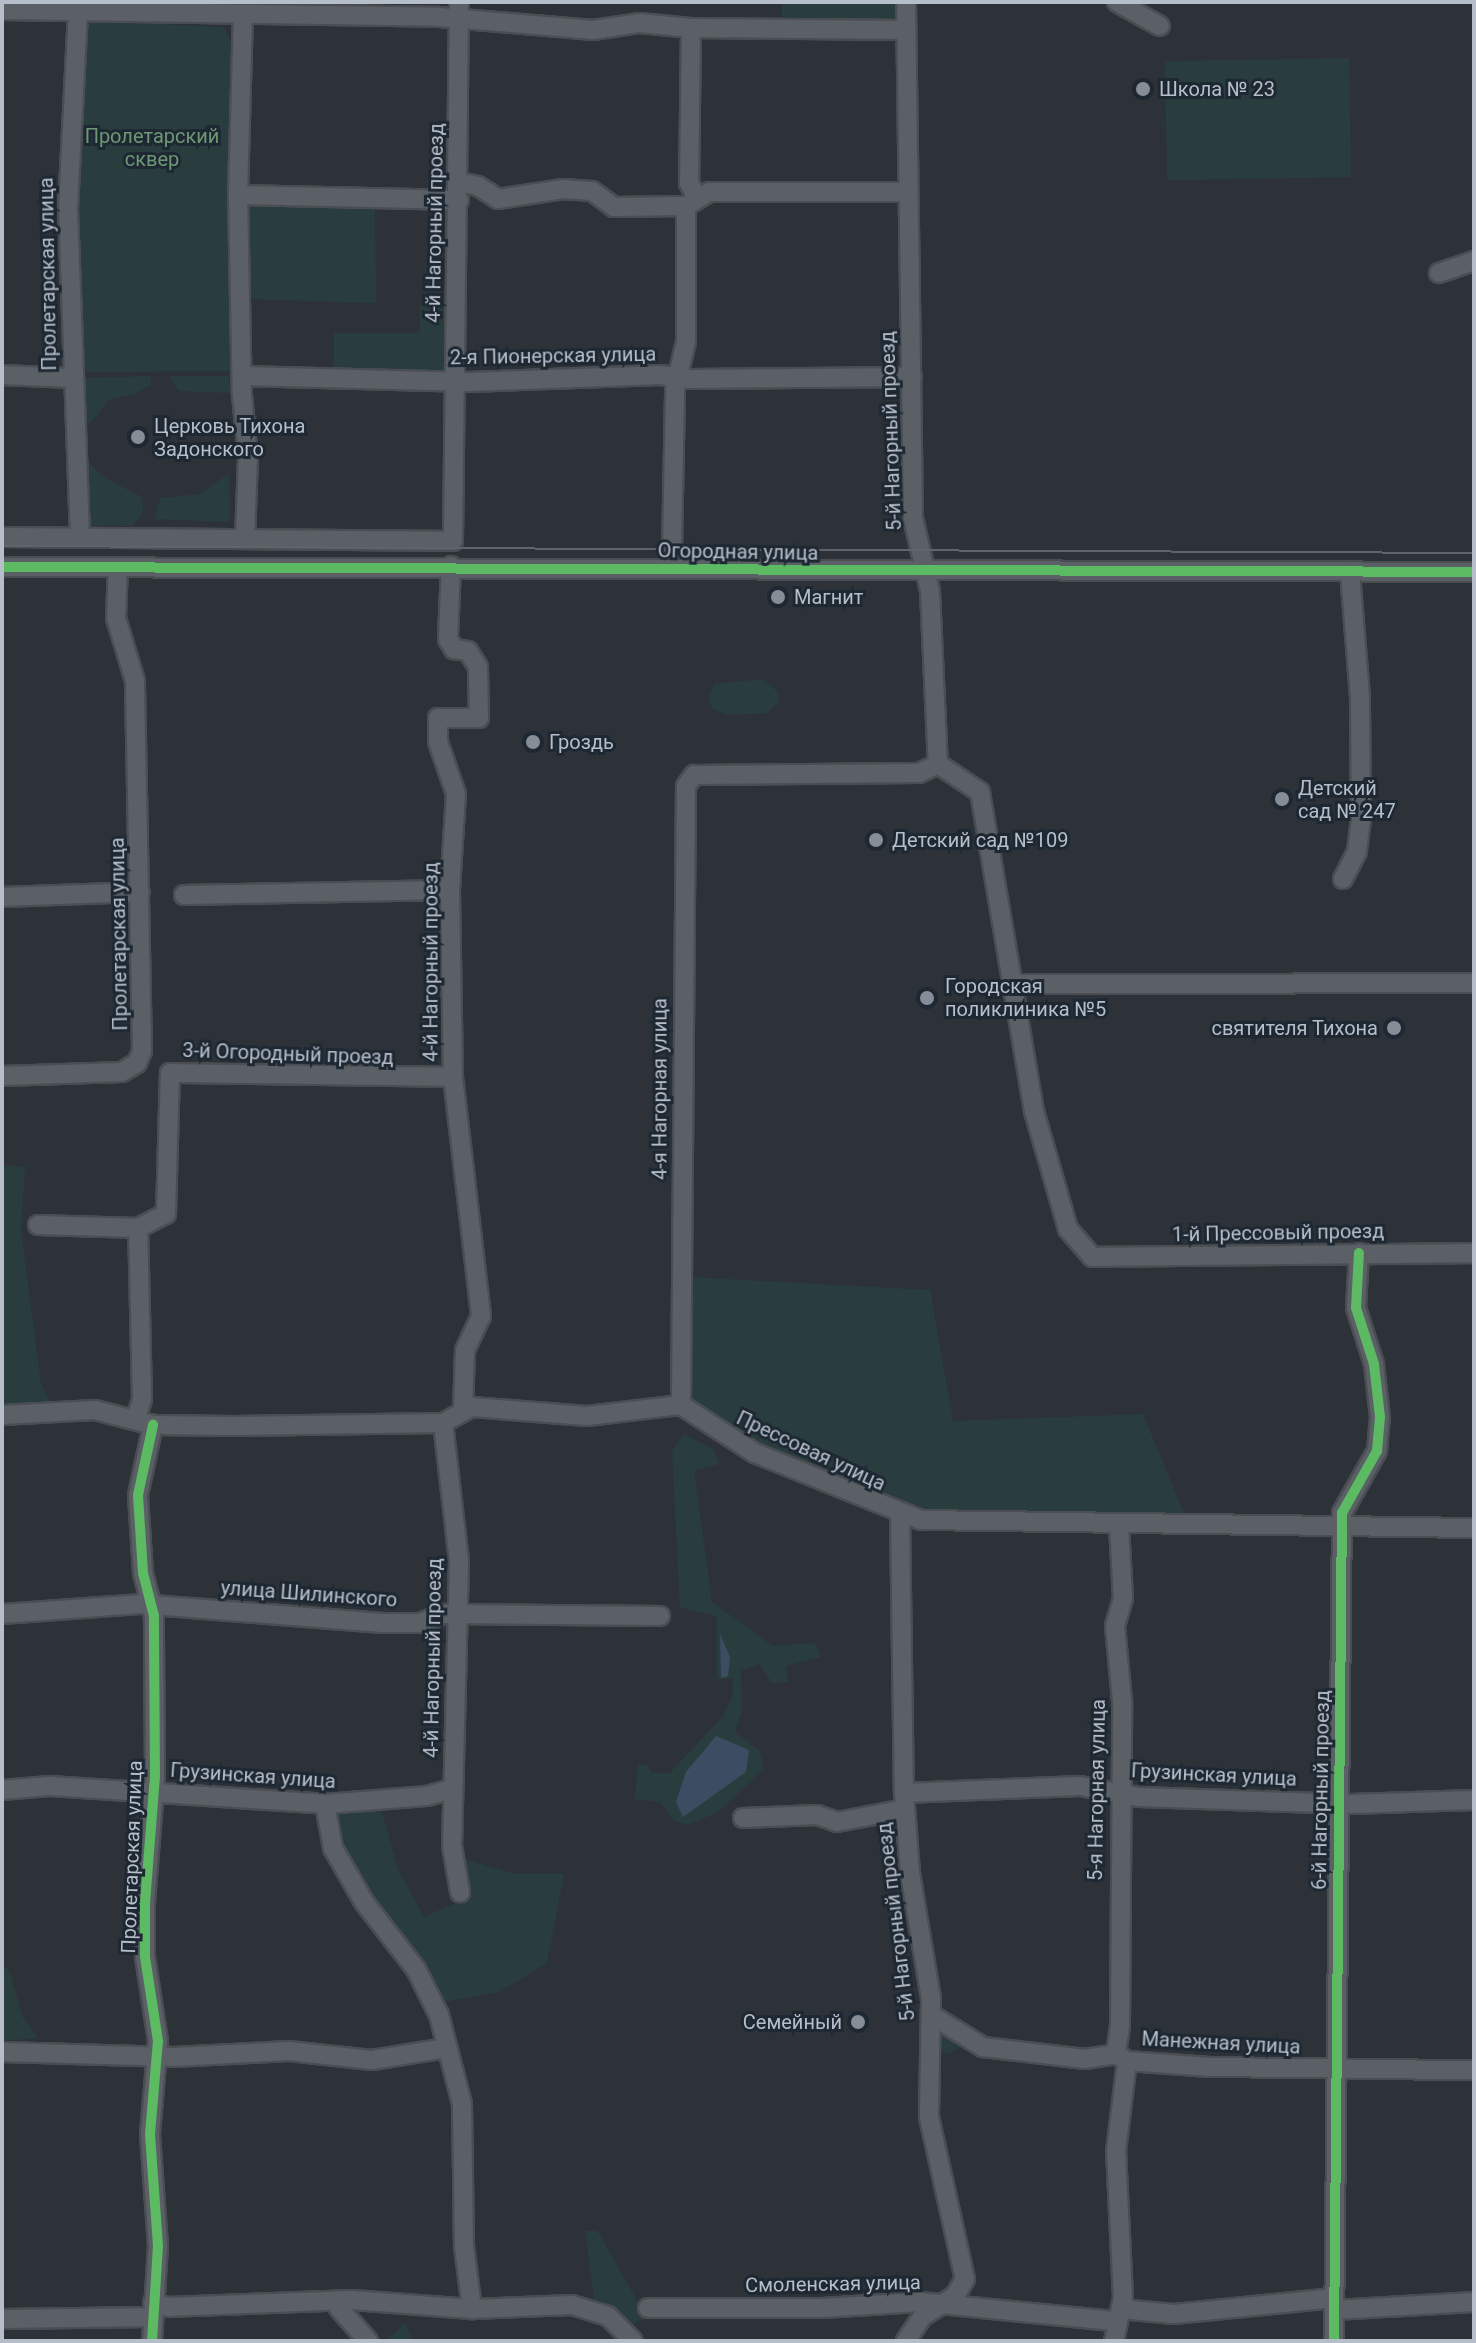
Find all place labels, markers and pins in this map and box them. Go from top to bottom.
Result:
place label: Школа № 23 [1159,77,1275,101]
marker: Школа № 23 [1134,80,1152,98]
place label: Церковь Тихона Задонского [154,414,306,461]
marker: Церковь Тихона Задонского [129,428,147,446]
place label: Магнит [794,585,863,609]
marker: Магнит [769,588,787,606]
place label: Гроздь [549,730,614,754]
marker: Гроздь [524,733,542,751]
place label: Детский сад № 247 [1298,776,1396,823]
marker: Детский сад № 247 [1273,790,1291,808]
place label: Детский сад №109 [892,828,1068,852]
marker: Детский сад №109 [867,831,885,849]
place label: Городская поликлиника №5 [945,974,1106,1021]
marker: Городская поликлиника №5 [916,987,938,1009]
place label: святителя Тихона [1211,1016,1378,1040]
marker: святителя Тихона [1385,1019,1403,1037]
place label: Семейный [743,2010,842,2034]
marker: Семейный [849,2013,867,2031]

